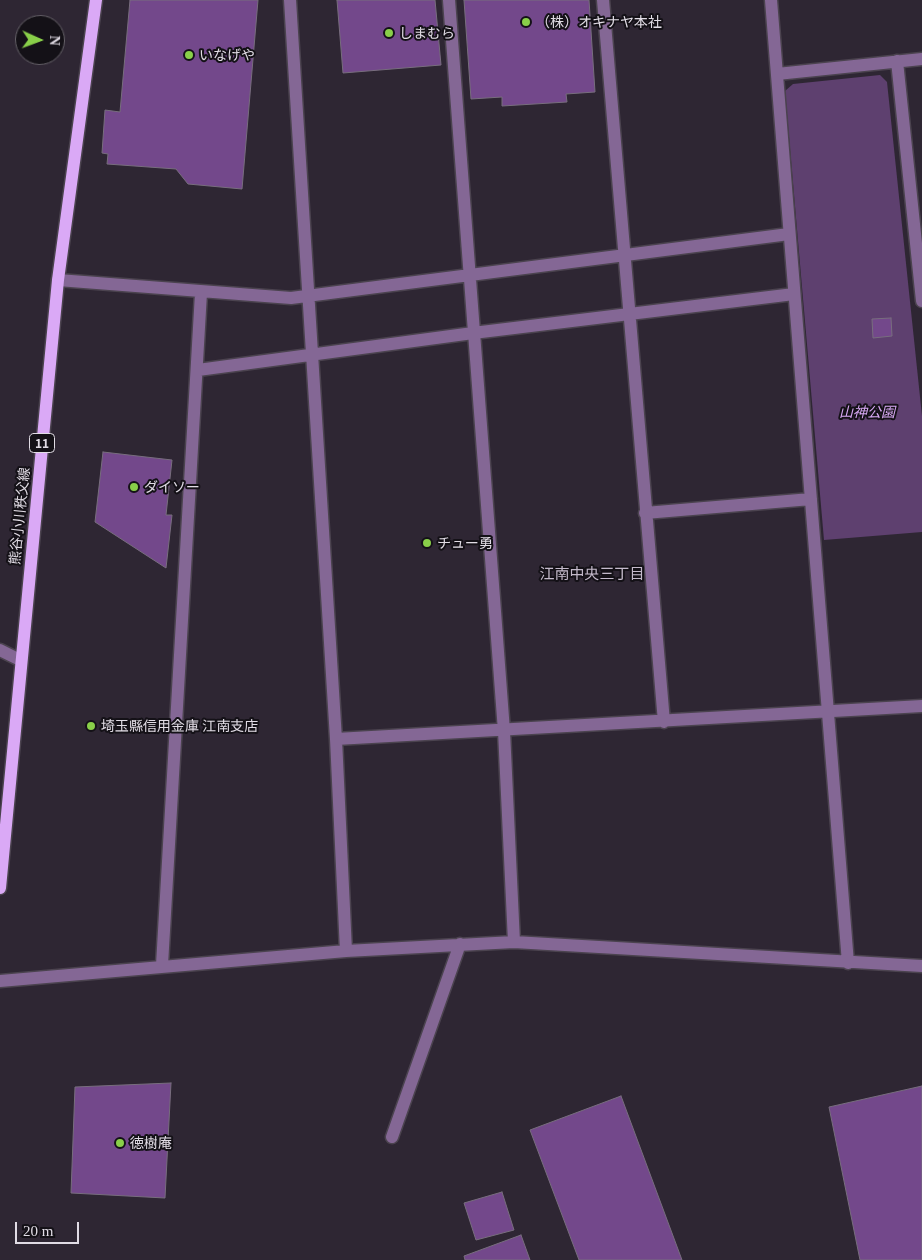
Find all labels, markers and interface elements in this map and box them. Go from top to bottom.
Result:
place label: （株）オキナヤ本社 [536,14,662,30]
north arrow [15,15,65,65]
marker: （株）オキナヤ本社 [520,16,532,28]
place label: しまむら [399,25,455,41]
marker: しまむら [383,27,395,39]
text: N [47,35,62,46]
place label: いなげや [199,47,255,63]
marker: いなげや [183,49,195,61]
park label: 山神公園 [839,404,895,420]
road number: 11 [30,433,54,452]
street label: 熊谷小川秩父線 [6,466,32,566]
place label: ダイソー [144,479,200,495]
marker: ダイソー [128,481,140,493]
place label: チュー勇 [437,535,493,551]
marker: チュー勇 [421,537,433,549]
district label: 江南中央三丁目 [540,564,644,582]
place label: 埼玉縣信用金庫 江南支店 [101,718,258,734]
marker: 埼玉縣信用金庫 江南支店 [85,720,97,732]
place label: 徳樹庵 [130,1135,172,1151]
marker: 徳樹庵 [114,1137,126,1149]
scale bar [18,1212,81,1244]
text: 20 m [23,1223,53,1239]

